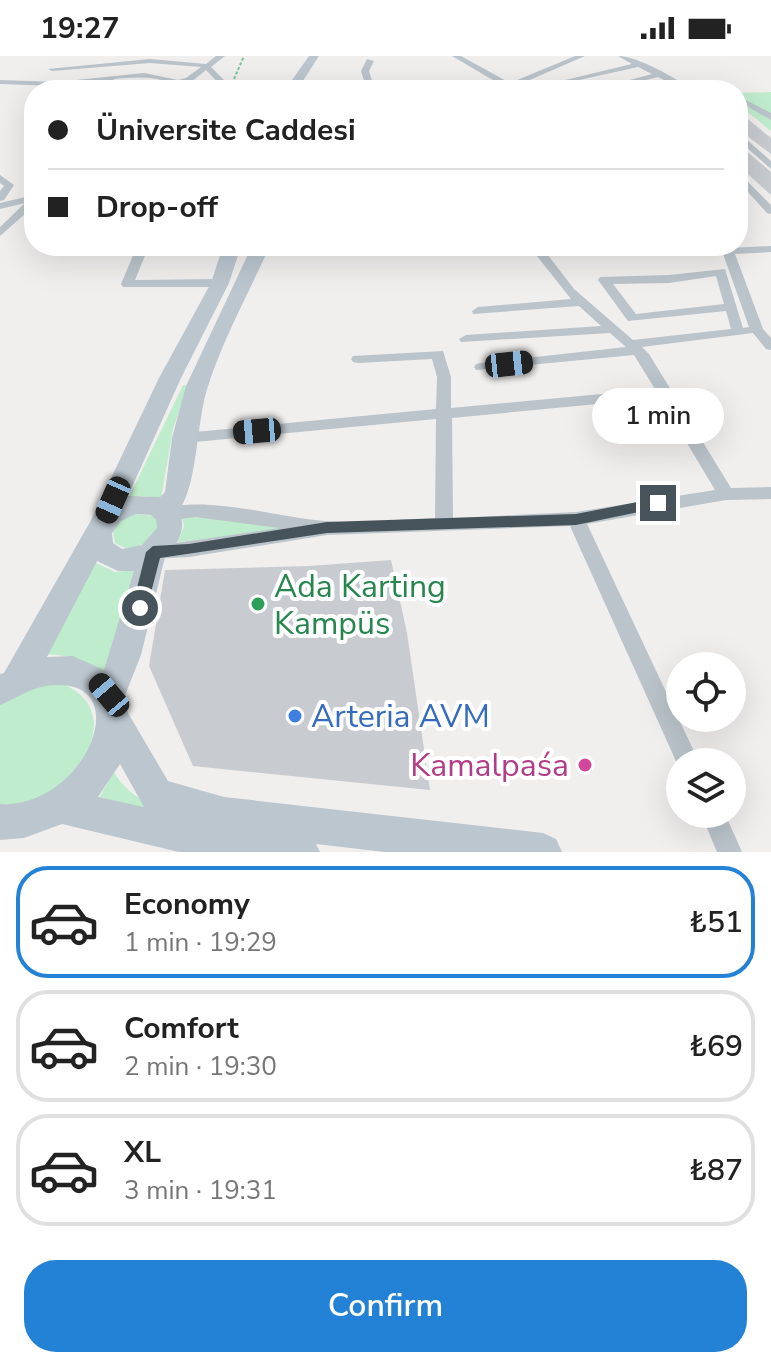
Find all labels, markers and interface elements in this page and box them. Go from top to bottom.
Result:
text: 19:27 [40,8,119,49]
text: Üniversite Caddesi [96,110,356,151]
text: Drop-off [96,187,218,228]
car [484,350,534,378]
callout: 1 min [592,387,724,443]
text: 1 min [625,398,691,433]
car [232,417,282,445]
car [92,473,134,527]
route end [640,485,676,521]
place label: Ada Karting Kampüs [274,565,446,645]
route start [122,590,158,626]
marker: Ada Karting Kampüs [249,595,267,613]
map controls [666,652,746,828]
button: locate [666,652,746,732]
car [84,669,134,721]
place label: Arteria AVM [311,695,490,738]
marker: Arteria AVM [286,707,304,725]
place label: Kamalpaśa [410,744,569,787]
button: layers [666,748,746,828]
marker: Kamalpaśa [576,756,594,774]
text: Economy [124,884,250,925]
icon: car [28,886,100,958]
text: ₺51 [689,902,743,943]
text: 1 min · 19:29 [124,925,277,960]
text: Comfort [124,1008,239,1049]
icon: car [28,1010,100,1082]
text: ₺69 [689,1026,743,1067]
text: 2 min · 19:30 [124,1049,277,1084]
text: XL [124,1132,161,1173]
icon: car [28,1134,100,1206]
text: ₺87 [689,1150,743,1191]
text: 3 min · 19:31 [124,1173,277,1208]
button: Confirm [24,1260,747,1352]

